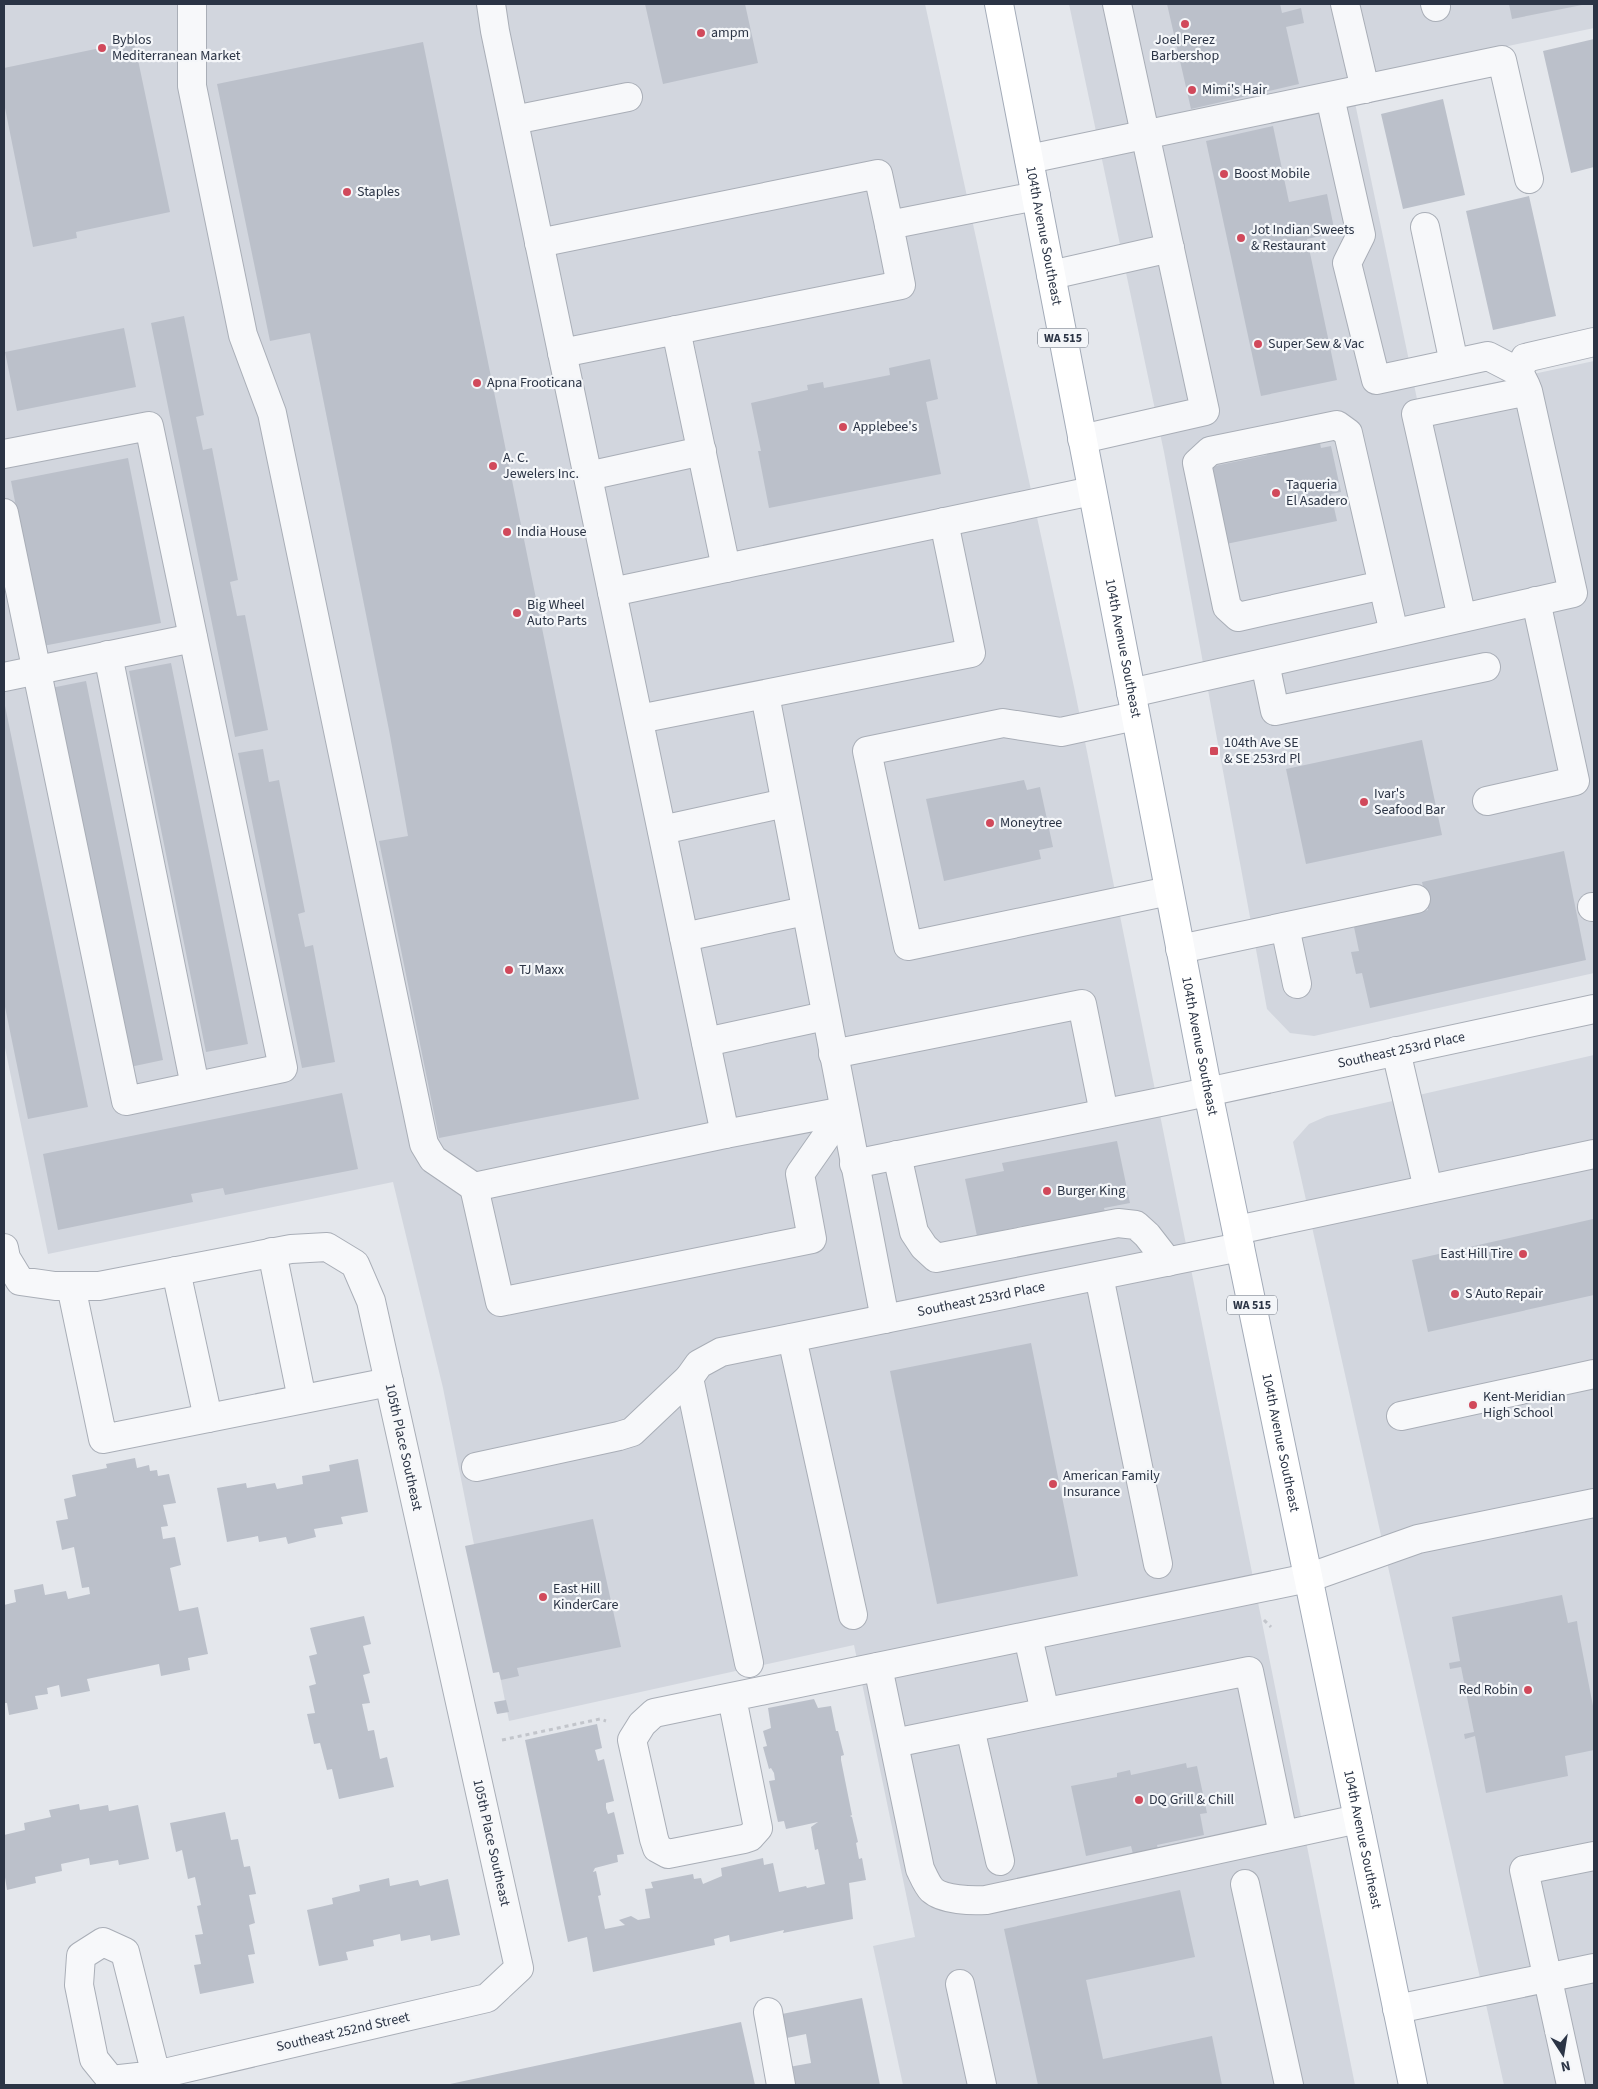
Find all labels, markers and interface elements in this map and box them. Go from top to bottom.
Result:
marker: Joel Perez Barbershop [1179,18,1191,30]
place label: ampm [711,23,749,43]
marker: ampm [695,27,707,39]
place label: Byblos Mediterranean Market [112,30,241,66]
place label: Joel Perez Barbershop [1151,30,1219,66]
marker: Byblos Mediterranean Market [96,42,108,54]
place label: Mimi's Hair [1202,80,1267,100]
marker: Mimi's Hair [1186,84,1198,96]
street label: 104th Avenue Southeast [1020,164,1067,307]
place label: Boost Mobile [1234,164,1310,184]
marker: Boost Mobile [1218,168,1230,180]
place label: Staples [357,182,400,202]
marker: Staples [341,186,353,198]
place label: Jot Indian Sweets & Restaurant [1251,220,1354,256]
marker: Jot Indian Sweets & Restaurant [1235,232,1247,244]
road number: WA 515 [1038,328,1088,348]
place label: Super Sew & Vac [1268,334,1365,354]
marker: Super Sew & Vac [1252,338,1264,350]
place label: Apna Frooticana [487,373,582,393]
marker: Apna Frooticana [471,377,483,389]
place label: Applebee's [853,417,917,437]
marker: Applebee's [837,421,849,433]
place label: A. C. Jewelers Inc. [503,448,579,484]
marker: A. C. Jewelers Inc. [487,460,499,472]
place label: Taqueria El Asadero [1286,475,1348,511]
marker: Taqueria El Asadero [1270,487,1282,499]
place label: India House [517,522,587,542]
marker: India House [501,526,513,538]
street label: 104th Avenue Southeast [1100,577,1146,720]
place label: Big Wheel Auto Parts [527,595,587,631]
marker: Big Wheel Auto Parts [511,607,523,619]
place label: 104th Ave SE & SE 253rd Pl [1224,733,1301,769]
marker: 104th Ave SE & SE 253rd Pl [1208,745,1220,757]
place label: Ivar's Seafood Bar [1374,784,1445,820]
marker: Ivar's Seafood Bar [1358,796,1370,808]
place label: Moneytree [1000,813,1062,833]
marker: Moneytree [984,817,996,829]
place label: TJ Maxx [519,960,565,980]
marker: TJ Maxx [503,964,515,976]
street label: 104th Avenue Southeast [1176,975,1223,1118]
street label: Southeast 253rd Place [1336,1027,1467,1074]
place label: Burger King [1057,1181,1125,1201]
marker: Burger King [1041,1185,1053,1197]
place label: East Hill Tire [1440,1244,1513,1264]
marker: East Hill Tire [1517,1248,1529,1260]
street label: Southeast 253rd Place [916,1277,1047,1322]
place label: S Auto Repair [1465,1284,1543,1304]
marker: S Auto Repair [1449,1288,1461,1300]
road number: WA 515 [1227,1296,1277,1314]
street label: 104th Avenue Southeast [1256,1371,1305,1514]
street label: 105th Place Southeast [380,1382,427,1513]
place label: Kent-Meridian High School [1483,1387,1566,1423]
marker: Kent-Meridian High School [1467,1399,1479,1411]
place label: American Family Insurance [1063,1466,1160,1502]
marker: American Family Insurance [1047,1478,1059,1490]
place label: East Hill KinderCare [553,1579,619,1615]
marker: East Hill KinderCare [537,1591,549,1603]
place label: Red Robin [1458,1680,1518,1700]
marker: Red Robin [1522,1684,1534,1696]
street label: 104th Avenue Southeast [1338,1768,1386,1911]
street label: 105th Place Southeast [467,1777,515,1908]
place label: DQ Grill & Chill [1149,1790,1235,1810]
marker: DQ Grill & Chill [1133,1794,1145,1806]
street label: Southeast 252nd Street [274,2007,412,2057]
north arrow [1538,2029,1588,2079]
text: N [1559,2055,1572,2076]

